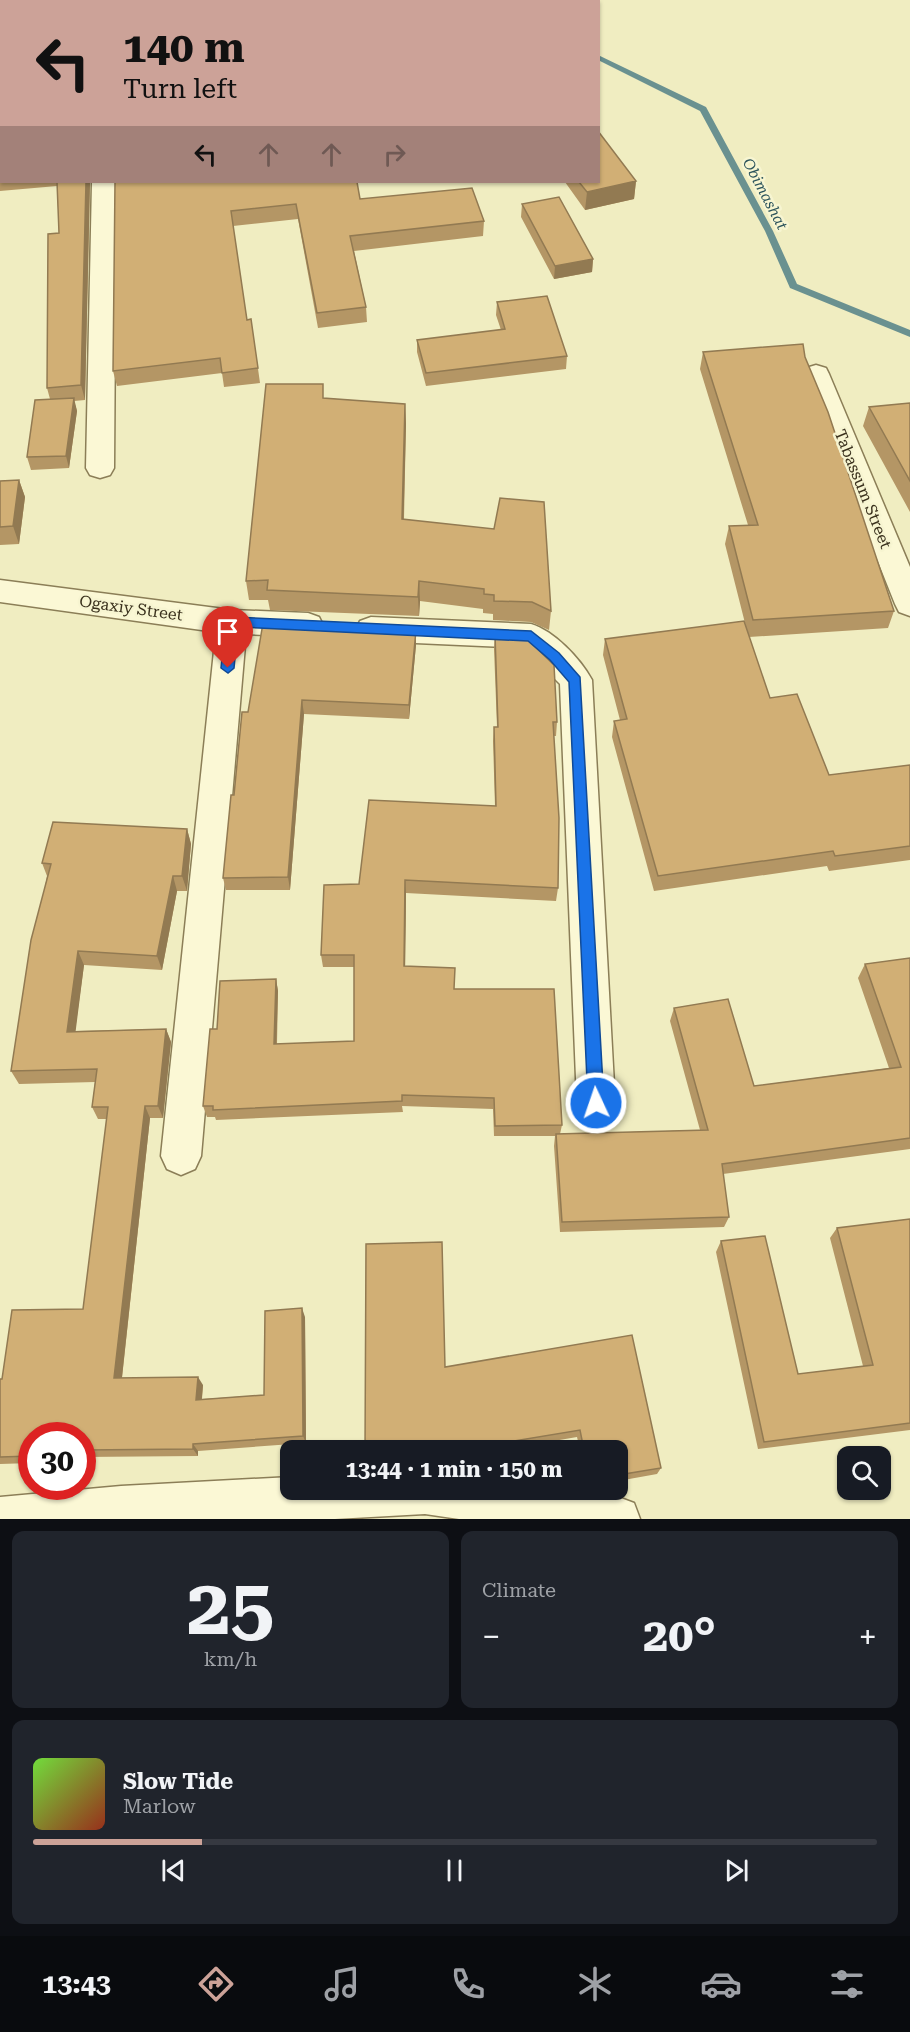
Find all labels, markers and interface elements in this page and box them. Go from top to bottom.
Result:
text: 140 m [123,23,245,72]
icon: left [24,24,102,102]
text: Turn left [123,73,237,105]
icon: left [189,138,222,171]
icon: ahead [252,138,285,171]
icon: ahead [315,138,348,171]
icon: right [378,138,411,171]
water label: Obimashat [739,155,792,233]
street label: Tabassum Street [830,427,896,551]
street label: Ogaxiy Street [78,591,184,625]
pin [202,606,253,668]
icon: arrive [211,615,244,648]
position arrow [564,1071,628,1135]
speed limit sign: 30 [18,1422,96,1500]
map controls [837,1446,891,1500]
button: search [837,1446,891,1500]
text: 13:44 · 1 min · 150 m [345,1457,563,1482]
text: 25 [187,1562,274,1653]
text: Climate [482,1578,556,1602]
text: 20° [643,1609,716,1662]
text: − [482,1617,500,1656]
text: + [859,1617,877,1656]
text: km/h [204,1647,257,1671]
text: Slow Tide [123,1769,233,1794]
text: Marlow [123,1794,196,1818]
icon: previous [157,1854,190,1887]
icon: pause [438,1854,471,1887]
icon: next [720,1854,753,1887]
icon: directions [195,1963,237,2005]
icon: music [321,1963,363,2005]
icon: phone [447,1963,489,2005]
icon: climate [574,1963,616,2005]
icon: car [700,1963,742,2005]
icon: filters [826,1963,868,2005]
text: 13:43 [42,1968,111,2000]

